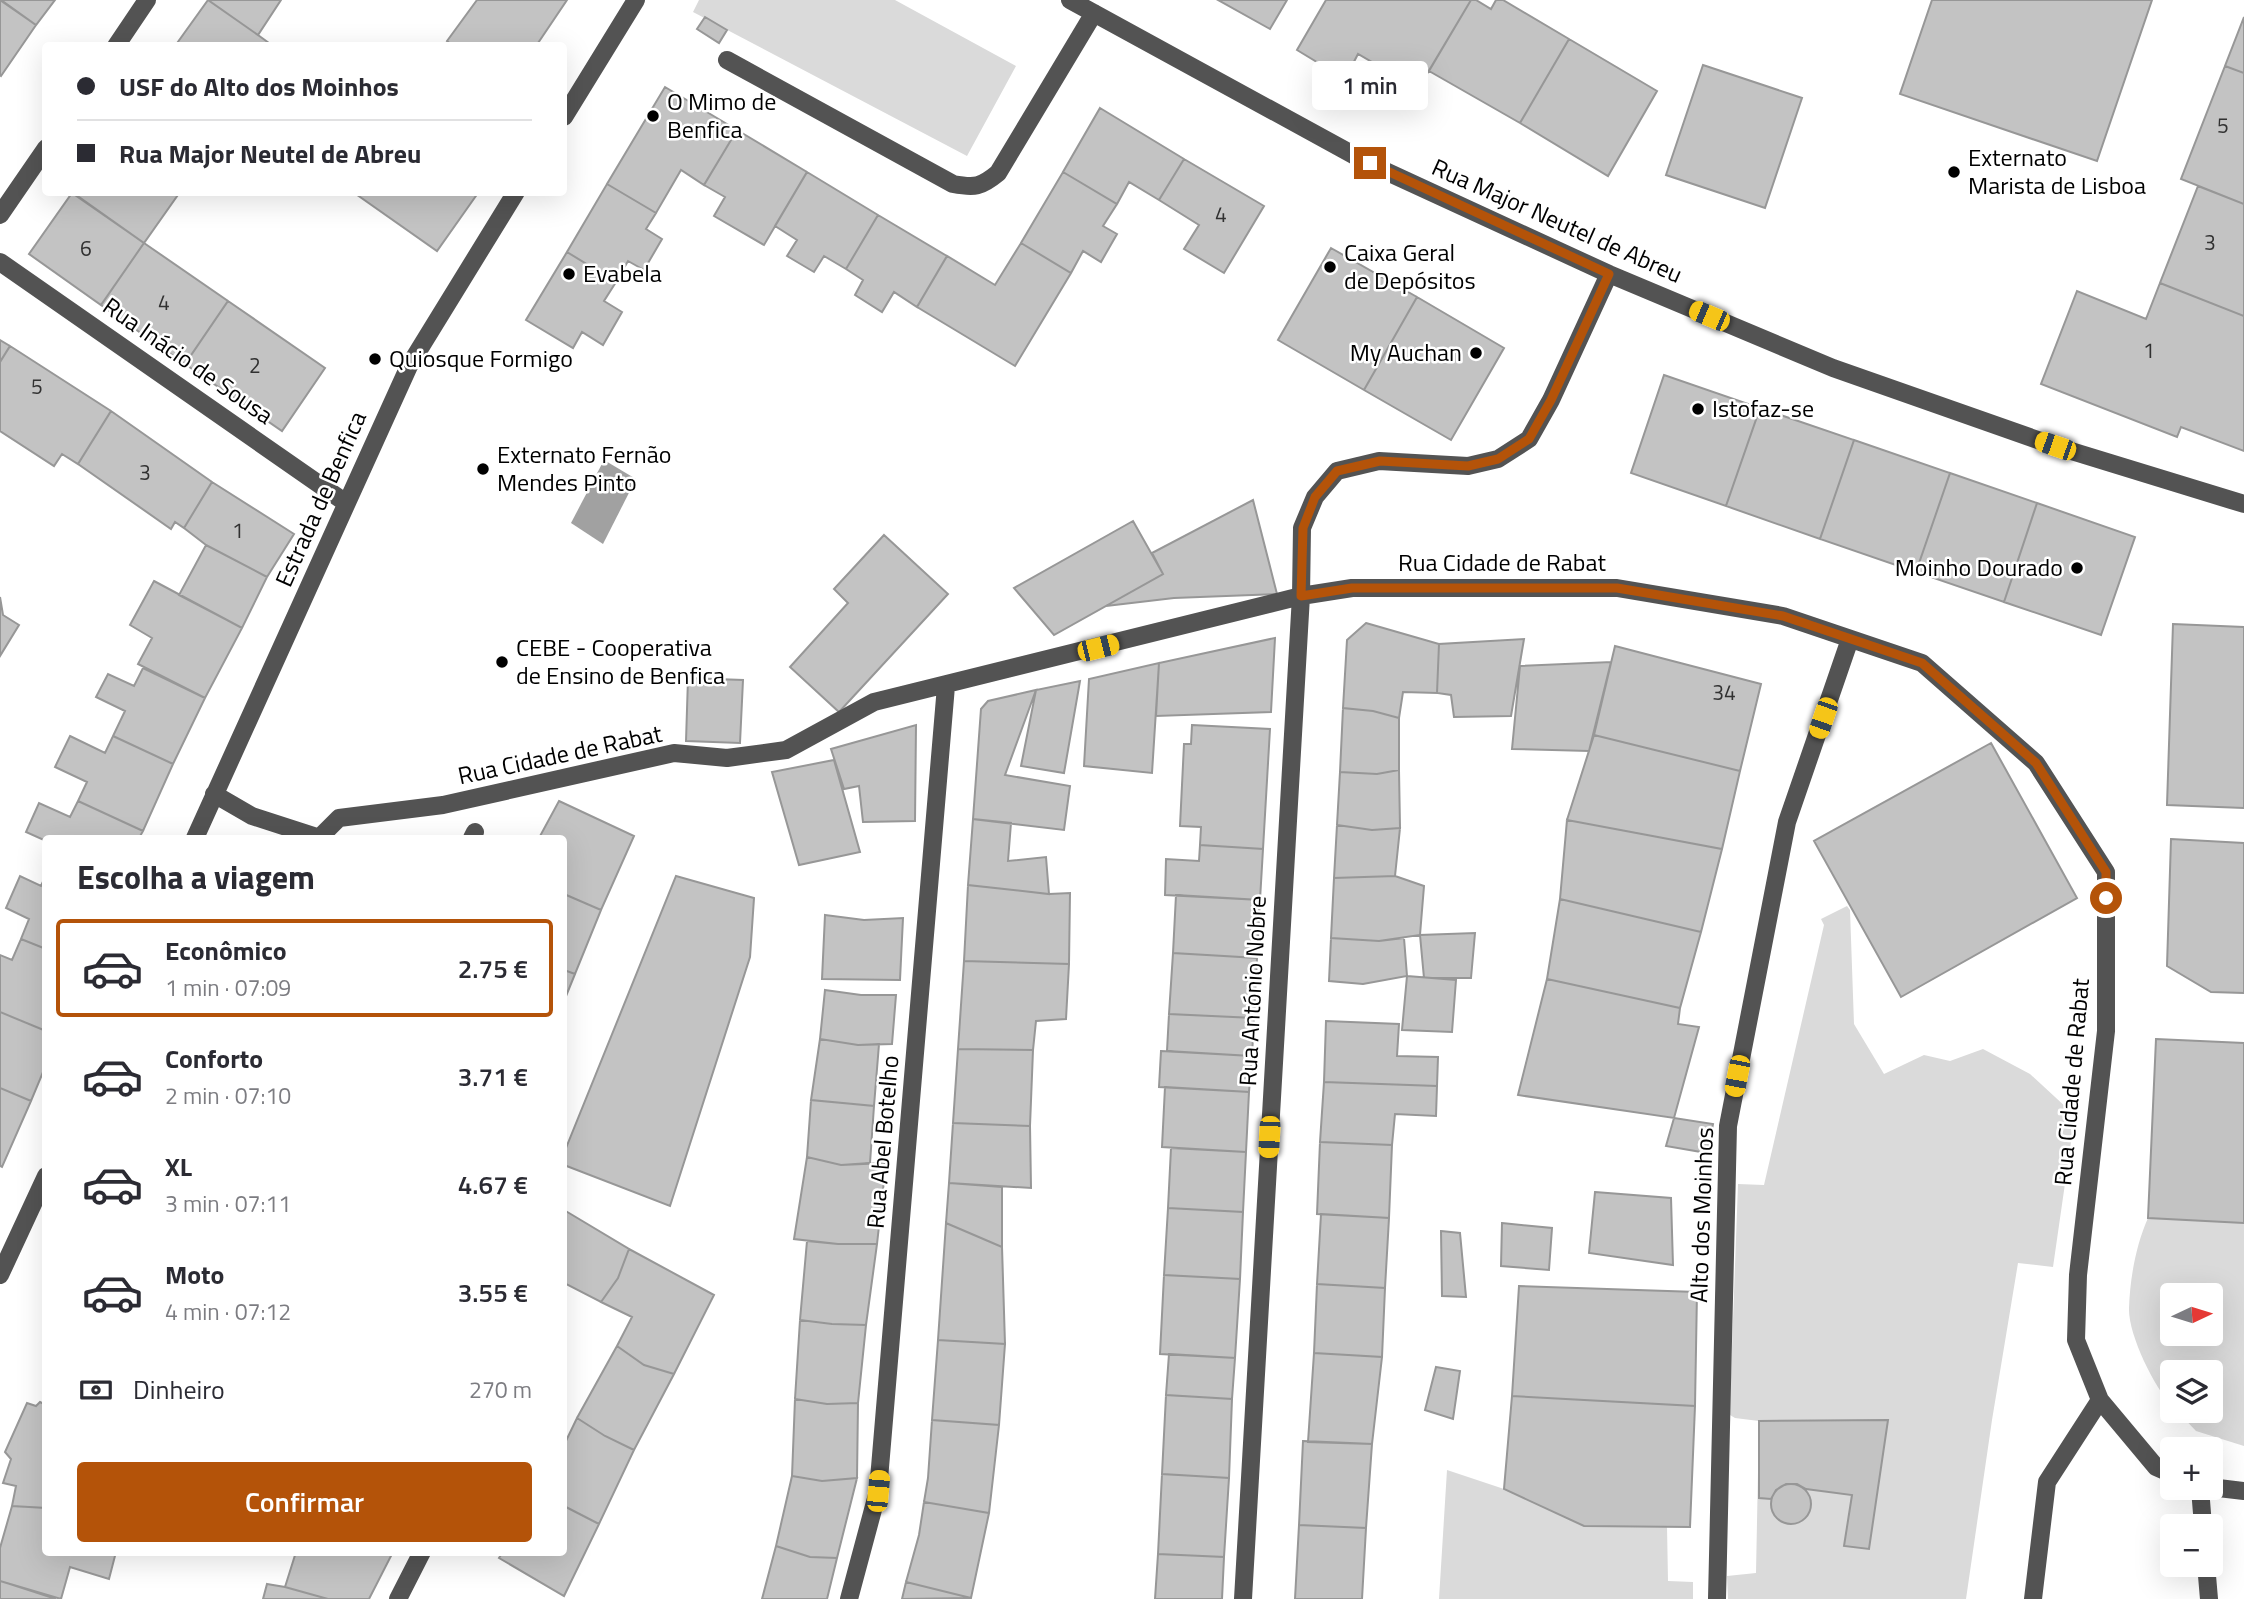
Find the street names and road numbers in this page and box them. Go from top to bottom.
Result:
street label: Rua Major Neutel de Abreu [1426,149,1688,292]
street label: Rua Inácio de Sousa [96,288,281,433]
street label: Estrada de Benfica [265,405,375,592]
street label: Rua Cidade de Rabat [1398,544,1607,580]
street label: Rua Cidade de Rabat [454,715,666,793]
street label: Rua António Nobre [1229,895,1275,1087]
street label: Rua Cidade de Rabat [2044,976,2098,1187]
street label: Rua Abel Botelho [857,1054,908,1230]
street label: Alto dos Moinhos [1680,1127,1722,1303]

